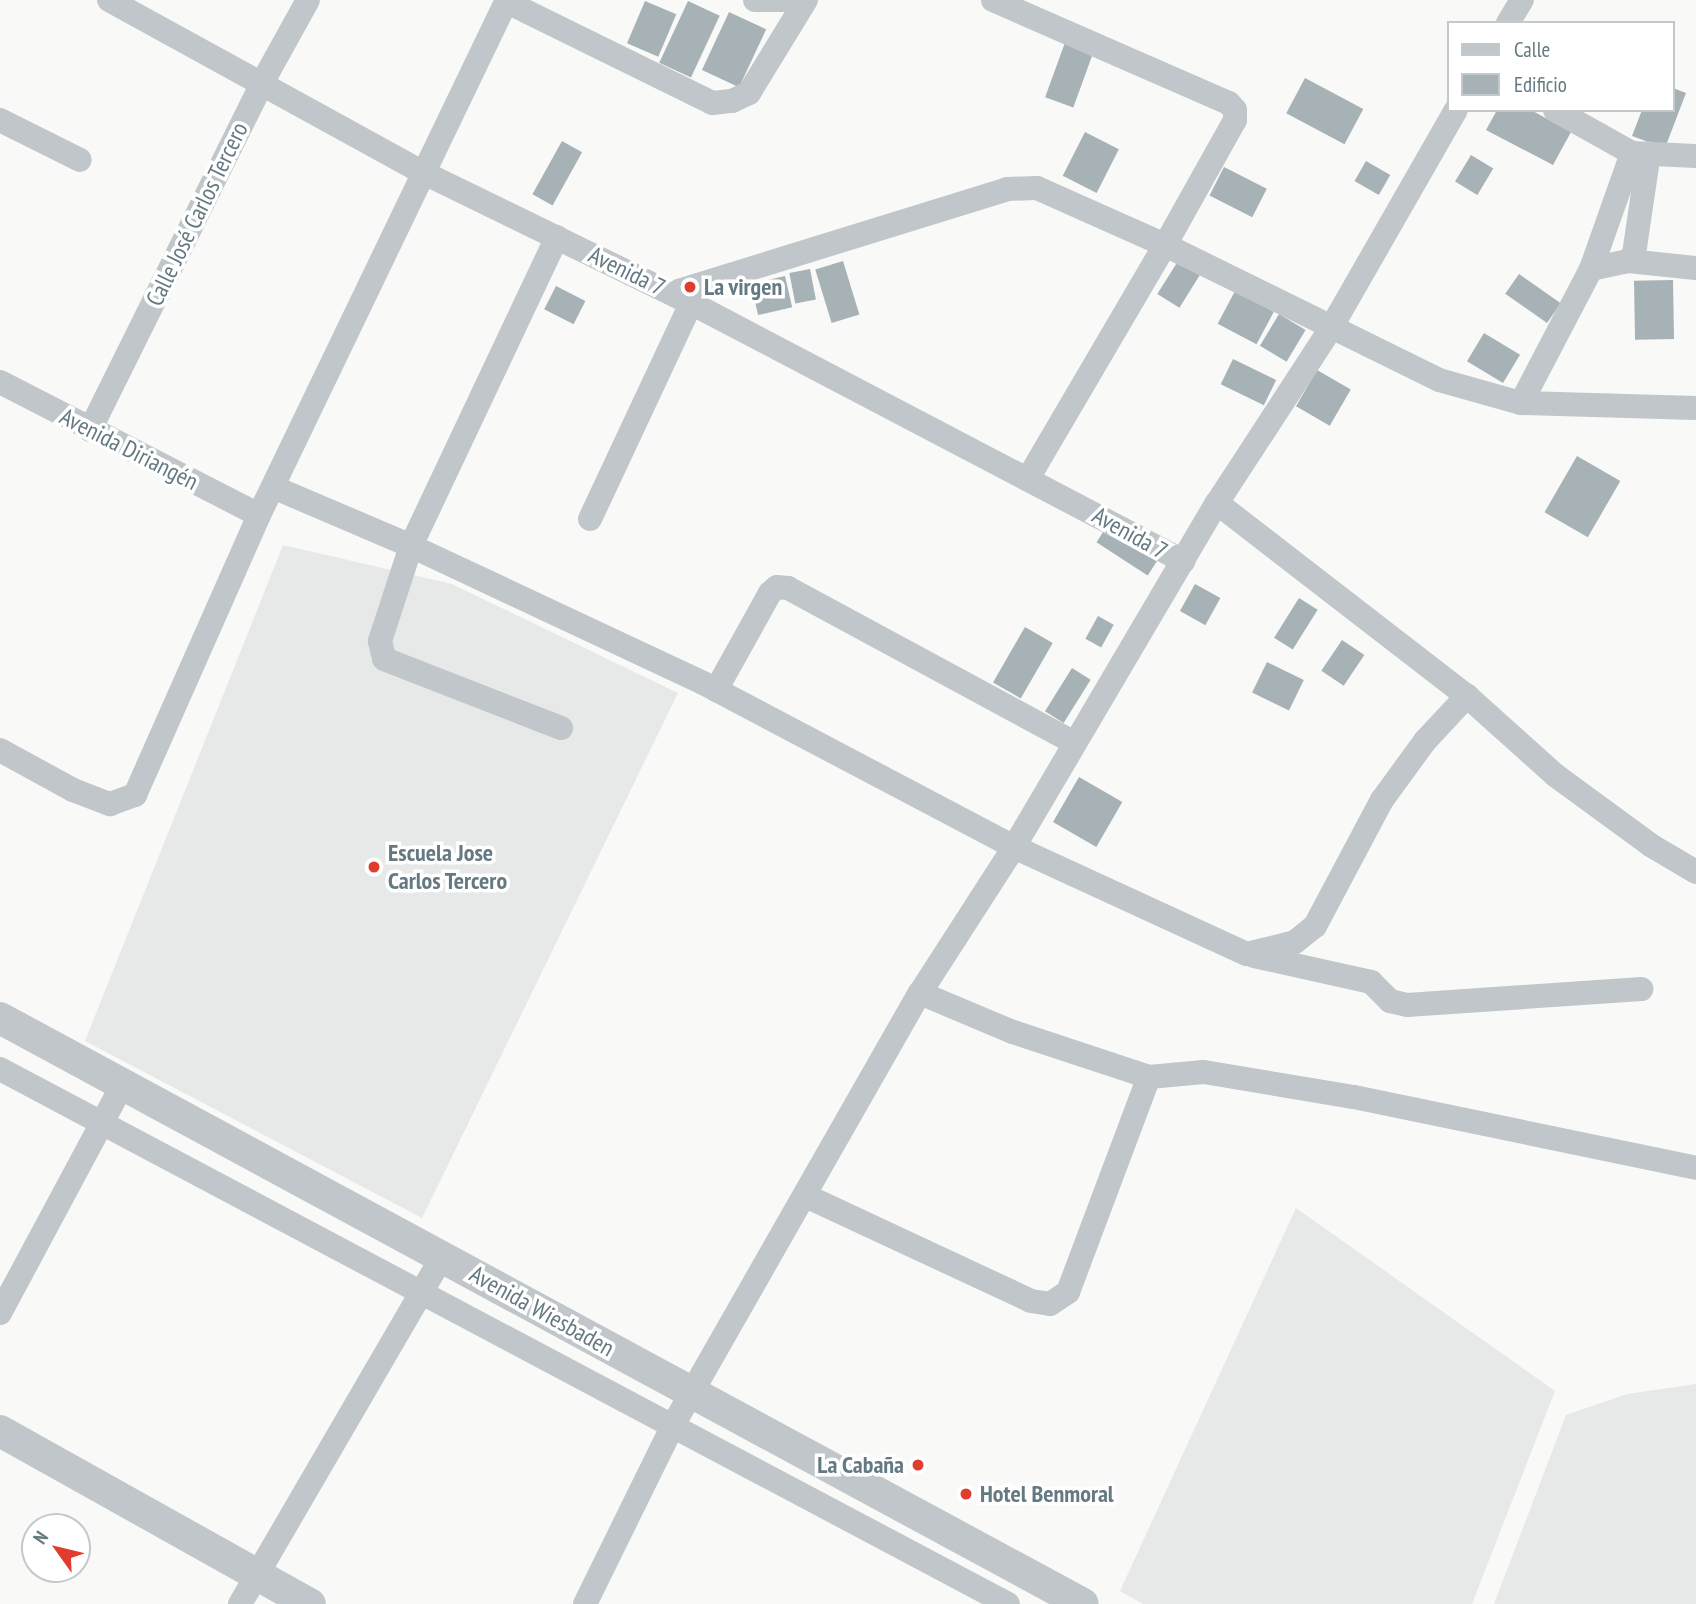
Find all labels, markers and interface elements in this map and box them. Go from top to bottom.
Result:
legend [1448,21,1675,112]
text: Calle [1514,36,1550,63]
text: Edificio [1514,71,1567,98]
street label: Calle José Carlos Tercero [140,117,254,311]
street label: Avenida 7 [584,240,670,302]
place label: La virgen [704,273,783,301]
marker: La virgen [682,279,698,295]
street label: Avenida Diriangén [55,402,203,496]
street label: Avenida 7 [1087,501,1173,565]
place label: Escuela Jose Carlos Tercero [388,839,508,895]
marker: Escuela Jose Carlos Tercero [366,859,382,875]
street label: Avenida Wiesbaden [465,1259,619,1363]
place label: La Cabaña [817,1451,904,1479]
marker: La Cabaña [910,1457,926,1473]
place label: Hotel Benmoral [980,1480,1114,1508]
marker: Hotel Benmoral [958,1486,974,1502]
north arrow [21,1513,91,1583]
text: N [27,1526,53,1548]

